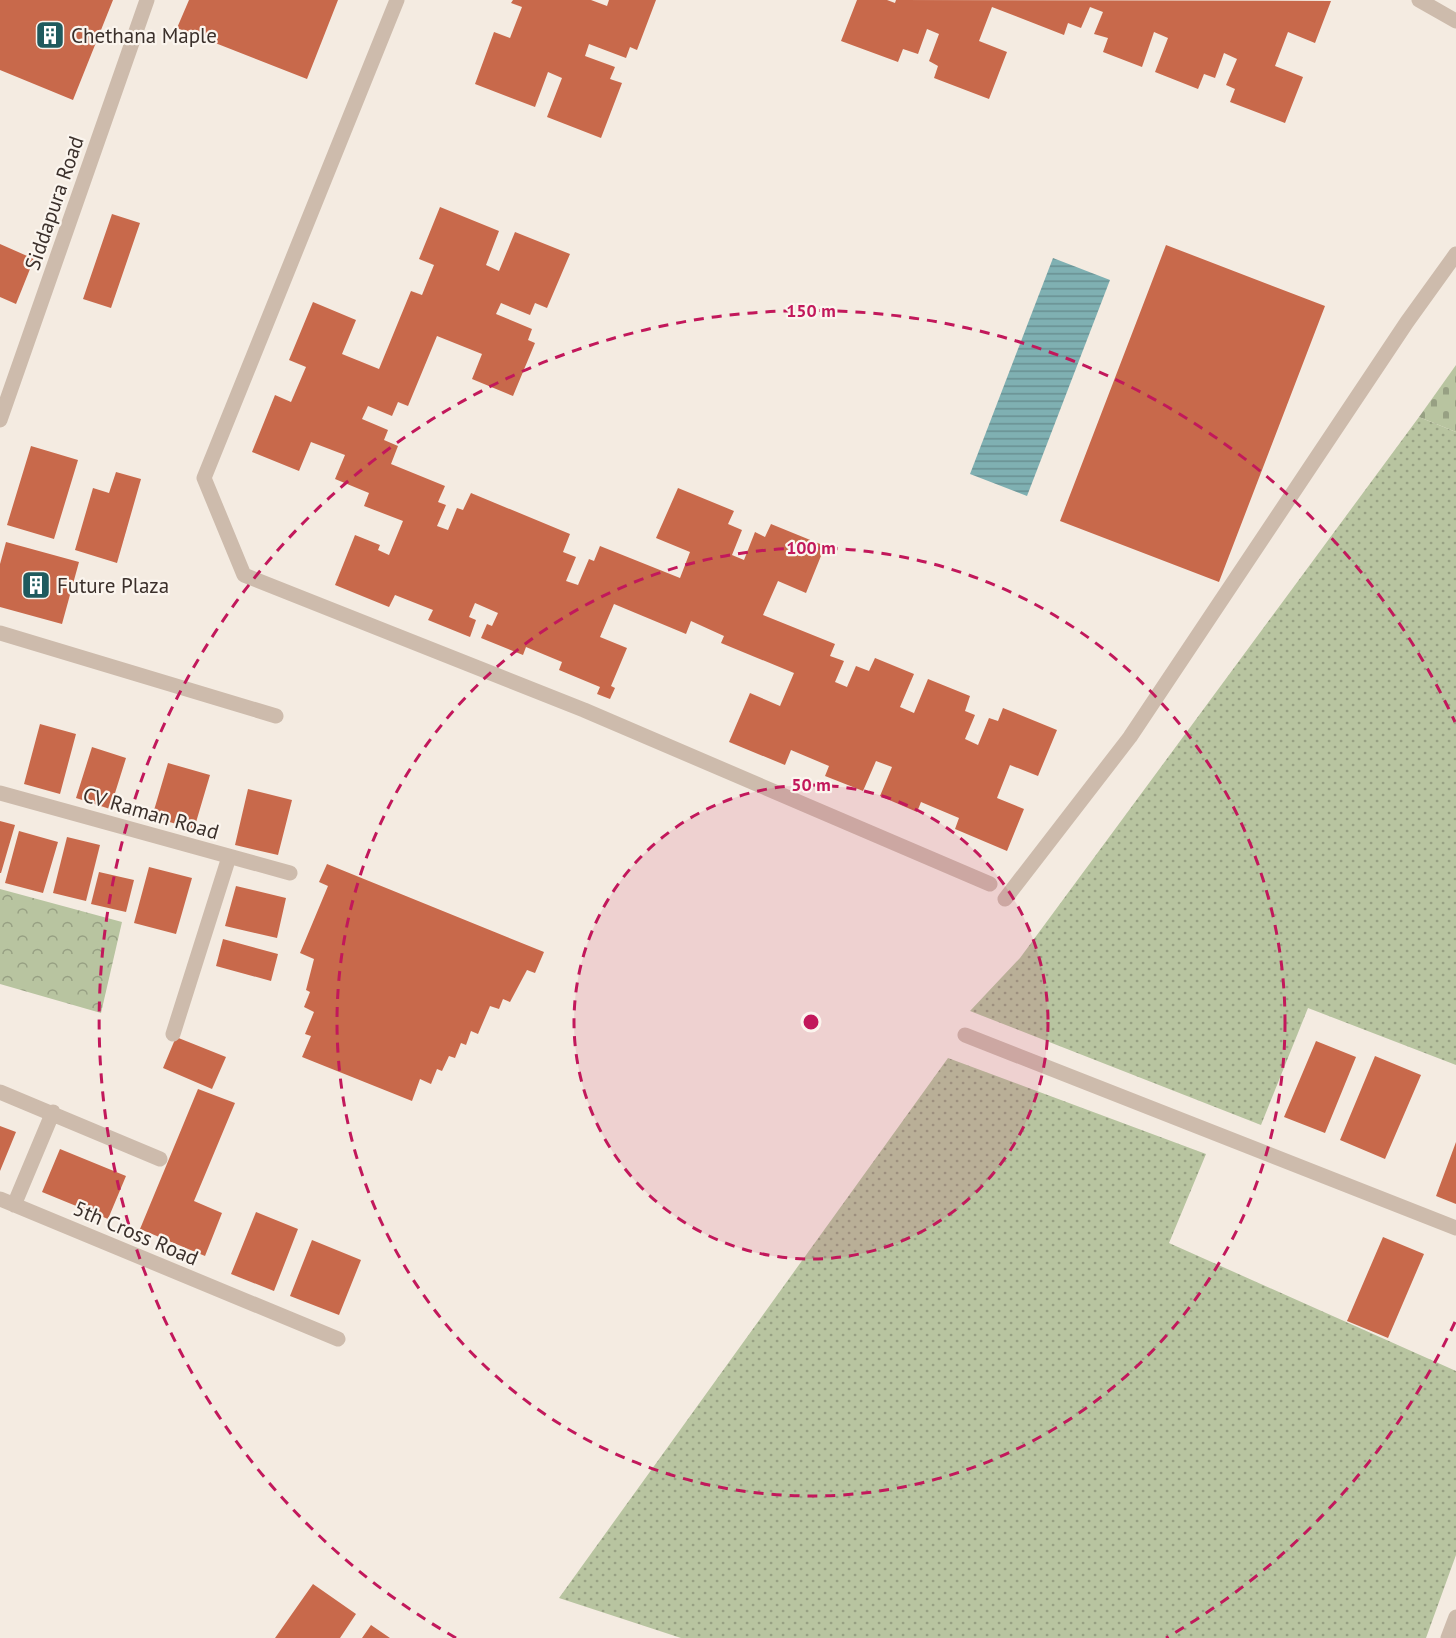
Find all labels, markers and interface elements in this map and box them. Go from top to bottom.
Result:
building icon: Chethana Maple [34,19,66,51]
place label: Chethana Maple [71,22,217,49]
street label: Siddapura Road [18,132,90,274]
text: 150 m [786,299,836,322]
text: 100 m [786,536,836,559]
building icon: Future Plaza [20,569,52,601]
place label: Future Plaza [57,572,169,599]
text: 50 m [791,773,831,796]
street label: CV Raman Road [80,781,222,845]
centre of rings [801,1012,821,1032]
street label: 5th Cross Road [69,1195,203,1271]

